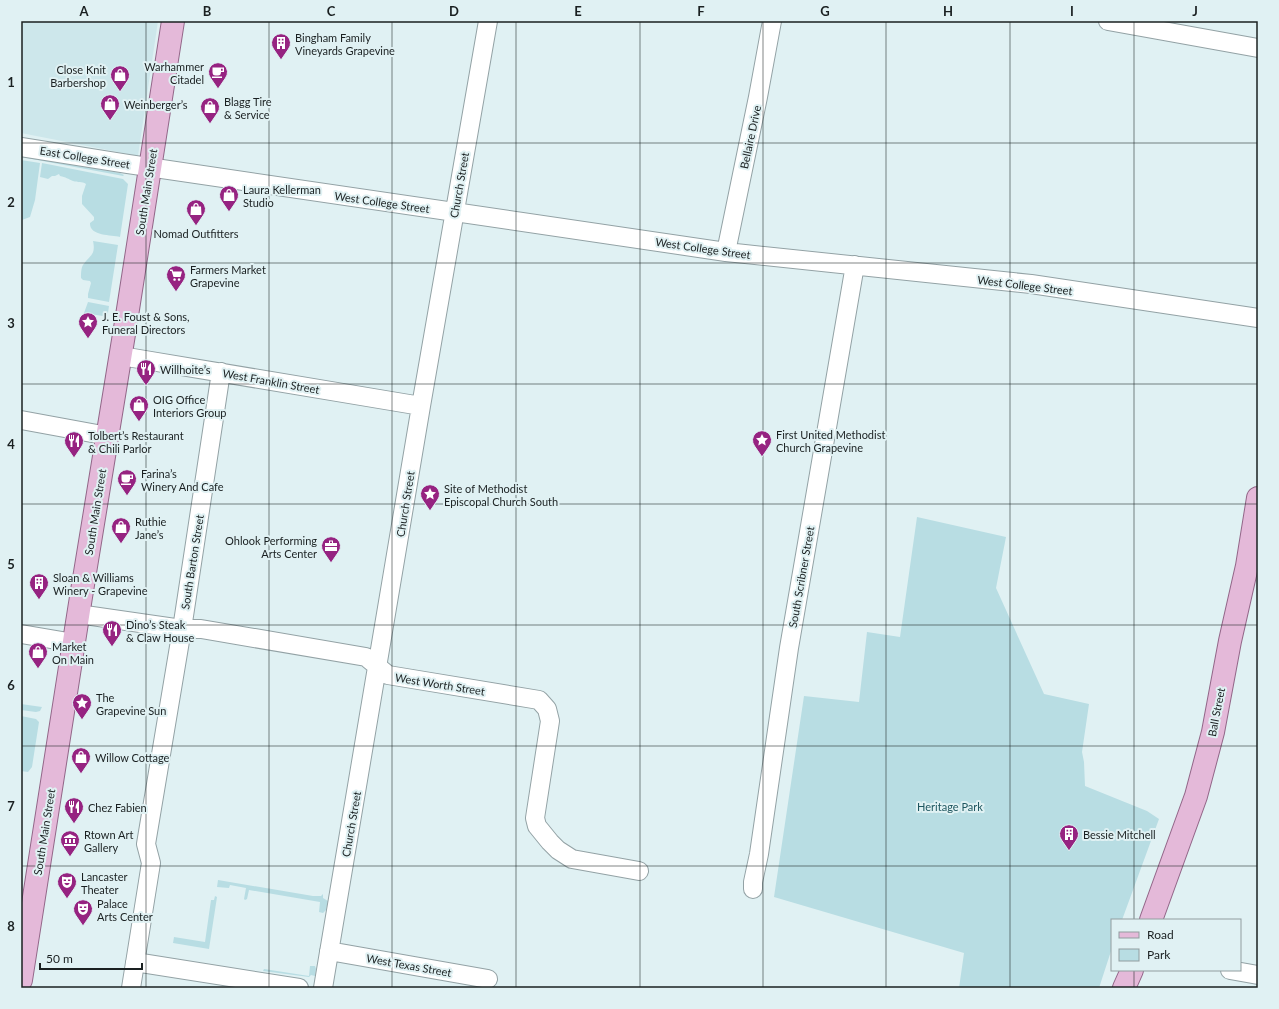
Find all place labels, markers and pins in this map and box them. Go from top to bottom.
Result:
place label: Bingham Family Vineyards Grapevine [295,31,395,57]
building icon: Bingham Family Vineyards Grapevine [270,32,292,60]
place label: Warhammer Citadel [144,60,204,86]
cafe icon: Warhammer Citadel [207,61,229,89]
place label: Close Knit Barbershop [50,63,106,89]
shop icon: Close Knit Barbershop [109,64,131,92]
shop icon: Weinberger’s [99,93,121,121]
place label: Blagg Tire & Service [224,95,272,121]
shop icon: Blagg Tire & Service [199,96,221,124]
place label: Weinberger’s [124,98,188,111]
place label: Laura Kellerman Studio [243,183,321,209]
shop icon: Laura Kellerman Studio [218,184,240,212]
shop icon: Nomad Outfitters [185,198,207,226]
place label: Nomad Outfitters [153,227,239,240]
place label: Farmers Market Grapevine [190,263,266,289]
supermarket icon: Farmers Market Grapevine [165,264,187,292]
place label: J. E. Foust & Sons, Funeral Directors [102,310,190,336]
place icon: J. E. Foust & Sons, Funeral Directors [77,311,99,339]
restaurant icon: Willhoite’s [135,358,157,386]
place label: Willhoite’s [160,363,211,376]
place label: OIG Office Interiors Group [153,393,226,419]
shop icon: OIG Office Interiors Group [128,394,150,422]
place label: First United Methodist Church Grapevine [776,428,885,454]
place label: Tolbert’s Restaurant & Chili Parlor [88,429,184,455]
place icon: First United Methodist Church Grapevine [751,429,773,457]
restaurant icon: Tolbert’s Restaurant & Chili Parlor [63,430,85,458]
place label: Farina’s Winery And Cafe [141,467,224,493]
cafe icon: Farina’s Winery And Cafe [116,468,138,496]
place label: Site of Methodist Episcopal Church South [444,482,558,508]
place icon: Site of Methodist Episcopal Church South [419,483,441,511]
place label: Ruthie Jane’s [135,515,167,541]
shop icon: Ruthie Jane’s [110,516,132,544]
place label: Ohlook Performing Arts Center [225,534,317,560]
office icon: Ohlook Performing Arts Center [320,535,342,563]
place label: Sloan & Williams Winery - Grapevine [53,571,148,597]
building icon: Sloan & Williams Winery - Grapevine [28,572,50,600]
place label: Dino’s Steak & Claw House [126,618,195,644]
restaurant icon: Dino’s Steak & Claw House [101,619,123,647]
place label: Market On Main [52,640,94,666]
shop icon: Market On Main [27,641,49,669]
place label: The Grapevine Sun [96,691,166,717]
place icon: The Grapevine Sun [71,692,93,720]
shop icon: Willow Cottage [70,746,92,774]
place label: Willow Cottage [95,751,170,764]
restaurant icon: Chez Fabien [63,796,85,824]
place label: Chez Fabien [88,801,147,814]
building icon: Bessie Mitchell [1058,823,1080,851]
place label: Rtown Art Gallery [84,828,133,854]
place label: Bessie Mitchell [1083,828,1156,841]
museum icon: Rtown Art Gallery [59,829,81,857]
place label: Lancaster Theater [81,870,127,896]
theatre icon: Lancaster Theater [56,871,78,899]
place label: Palace Arts Center [97,897,153,923]
theatre icon: Palace Arts Center [72,898,94,926]

